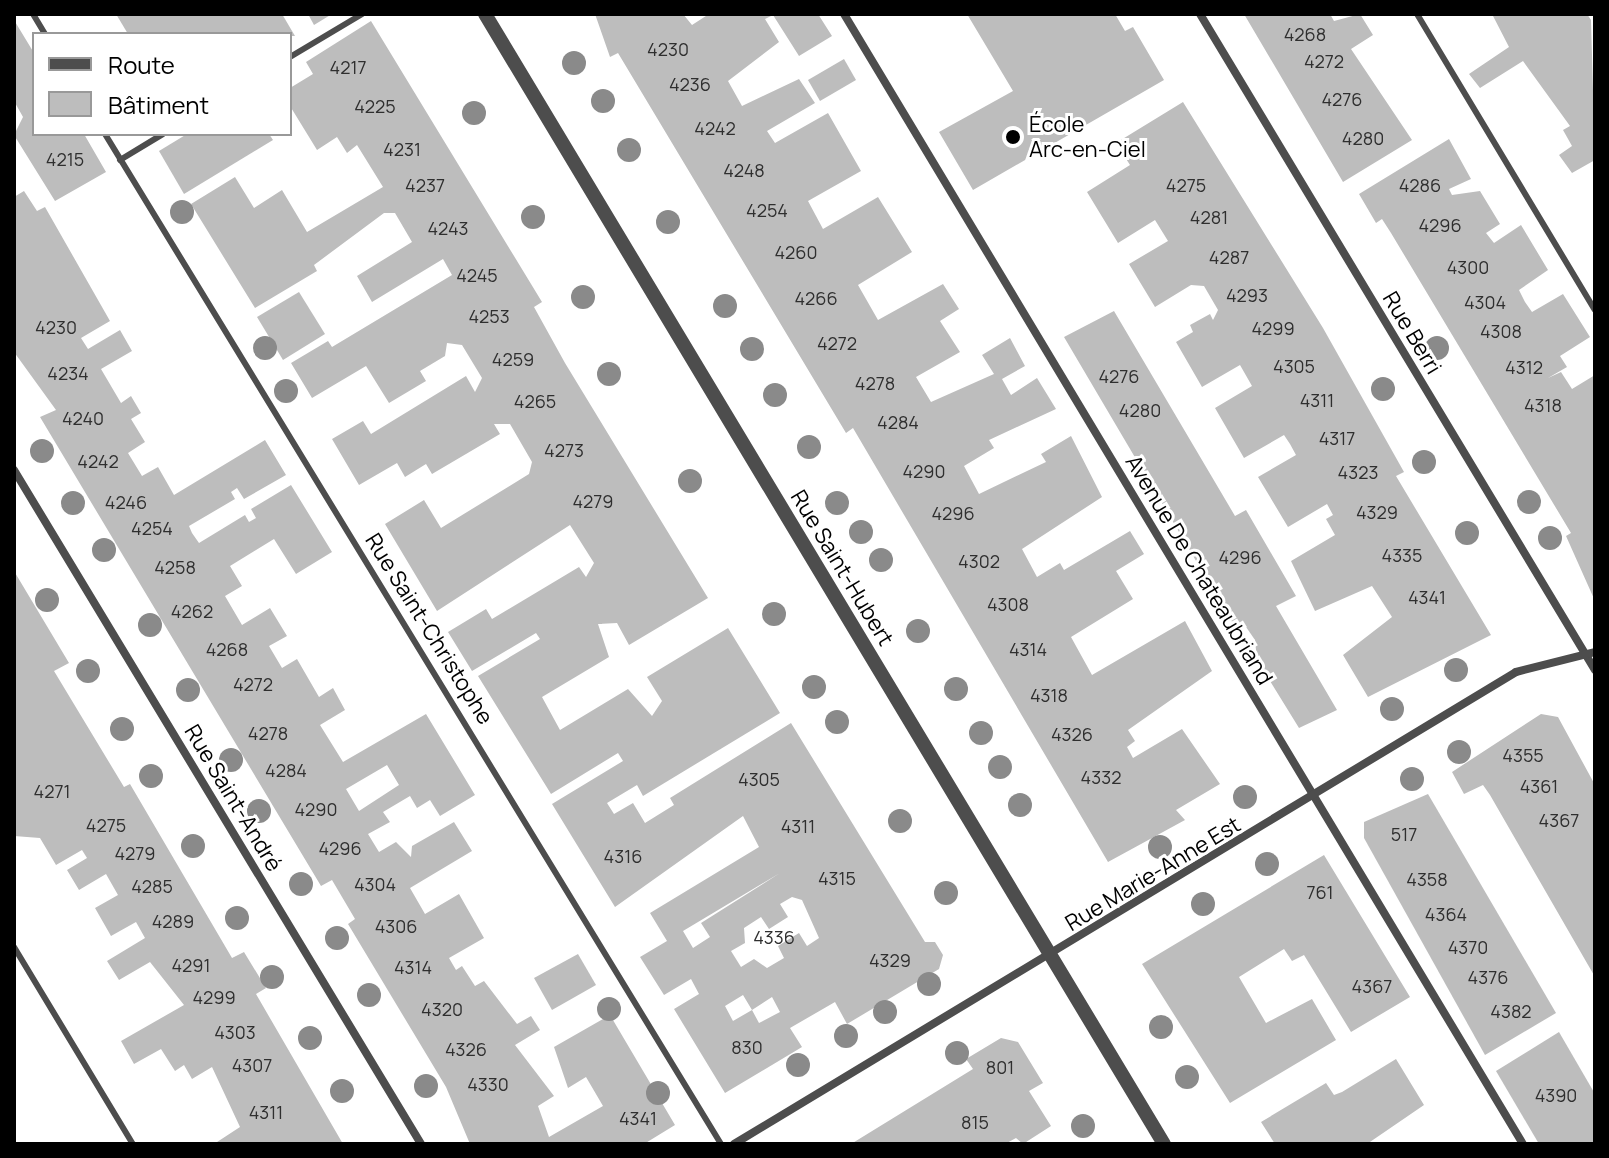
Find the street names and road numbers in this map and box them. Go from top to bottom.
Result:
street label: Rue Berri [1377,287,1447,379]
street label: Avenue De Chateaubriand [1120,450,1278,690]
street label: Rue Saint-Hubert [785,485,899,651]
street label: Rue Saint-Christophe [360,529,498,729]
street label: Rue Saint-André [179,720,287,876]
street label: Rue Marie-Anne Est [1061,811,1245,937]

